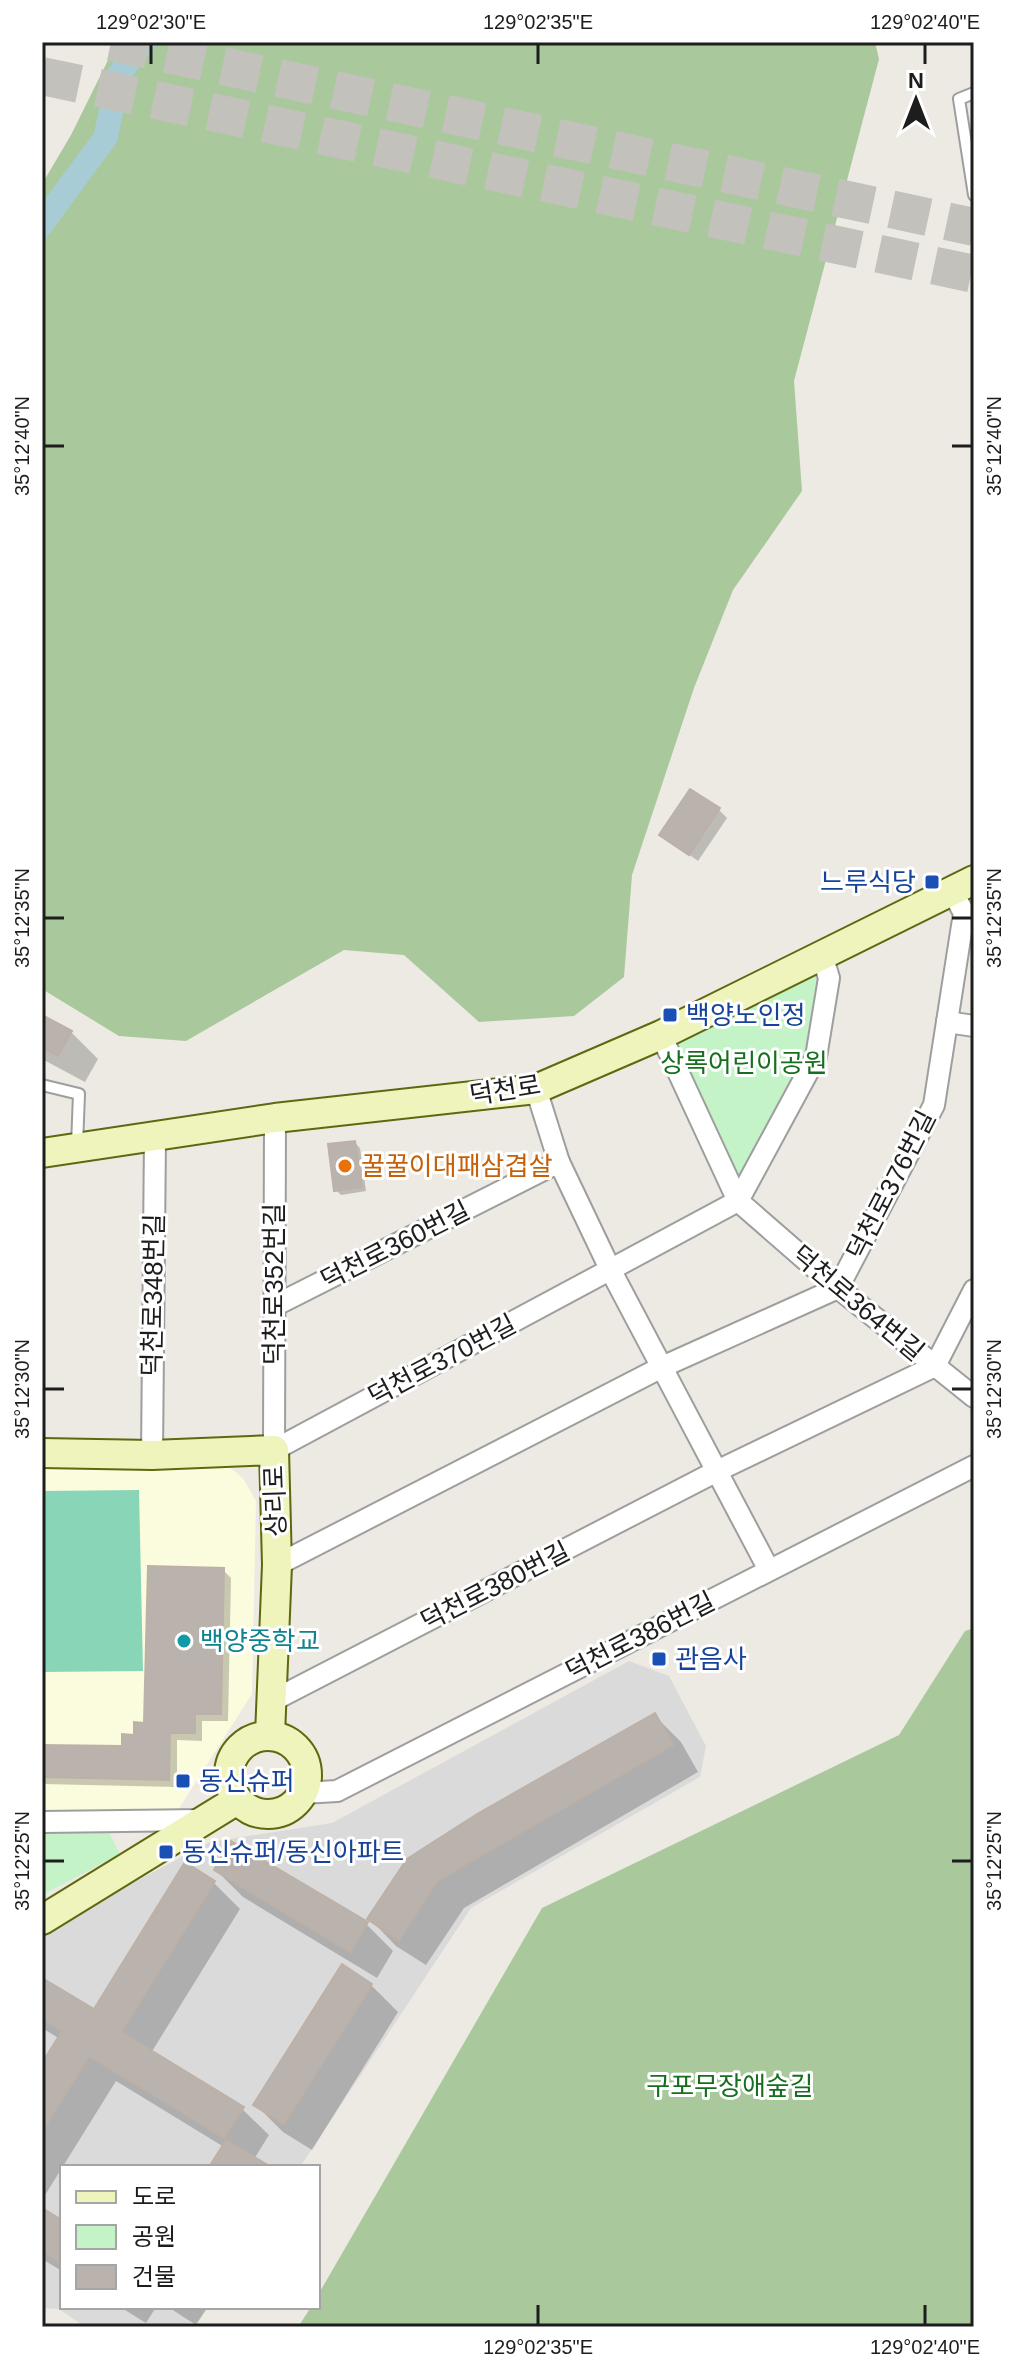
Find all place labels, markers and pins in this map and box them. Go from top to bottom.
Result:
place label: 느루식당 [820,867,916,897]
marker: 느루식당 [923,873,941,891]
place label: 백양노인정 [686,1000,806,1030]
marker: 백양노인정 [661,1006,679,1024]
place label: 꿀꿀이대패삼겹살 [361,1151,552,1181]
marker: 꿀꿀이대패삼겹살 [336,1157,354,1175]
place label: 백양중학교 [200,1626,320,1656]
marker: 백양중학교 [175,1632,193,1650]
place label: 관음사 [675,1644,747,1674]
marker: 관음사 [650,1650,668,1668]
place label: 동신슈퍼 [199,1766,295,1796]
marker: 동신슈퍼 [174,1772,192,1790]
place label: 동신슈퍼/동신아파트 [182,1837,405,1867]
marker: 동신슈퍼/동신아파트 [157,1843,175,1861]

